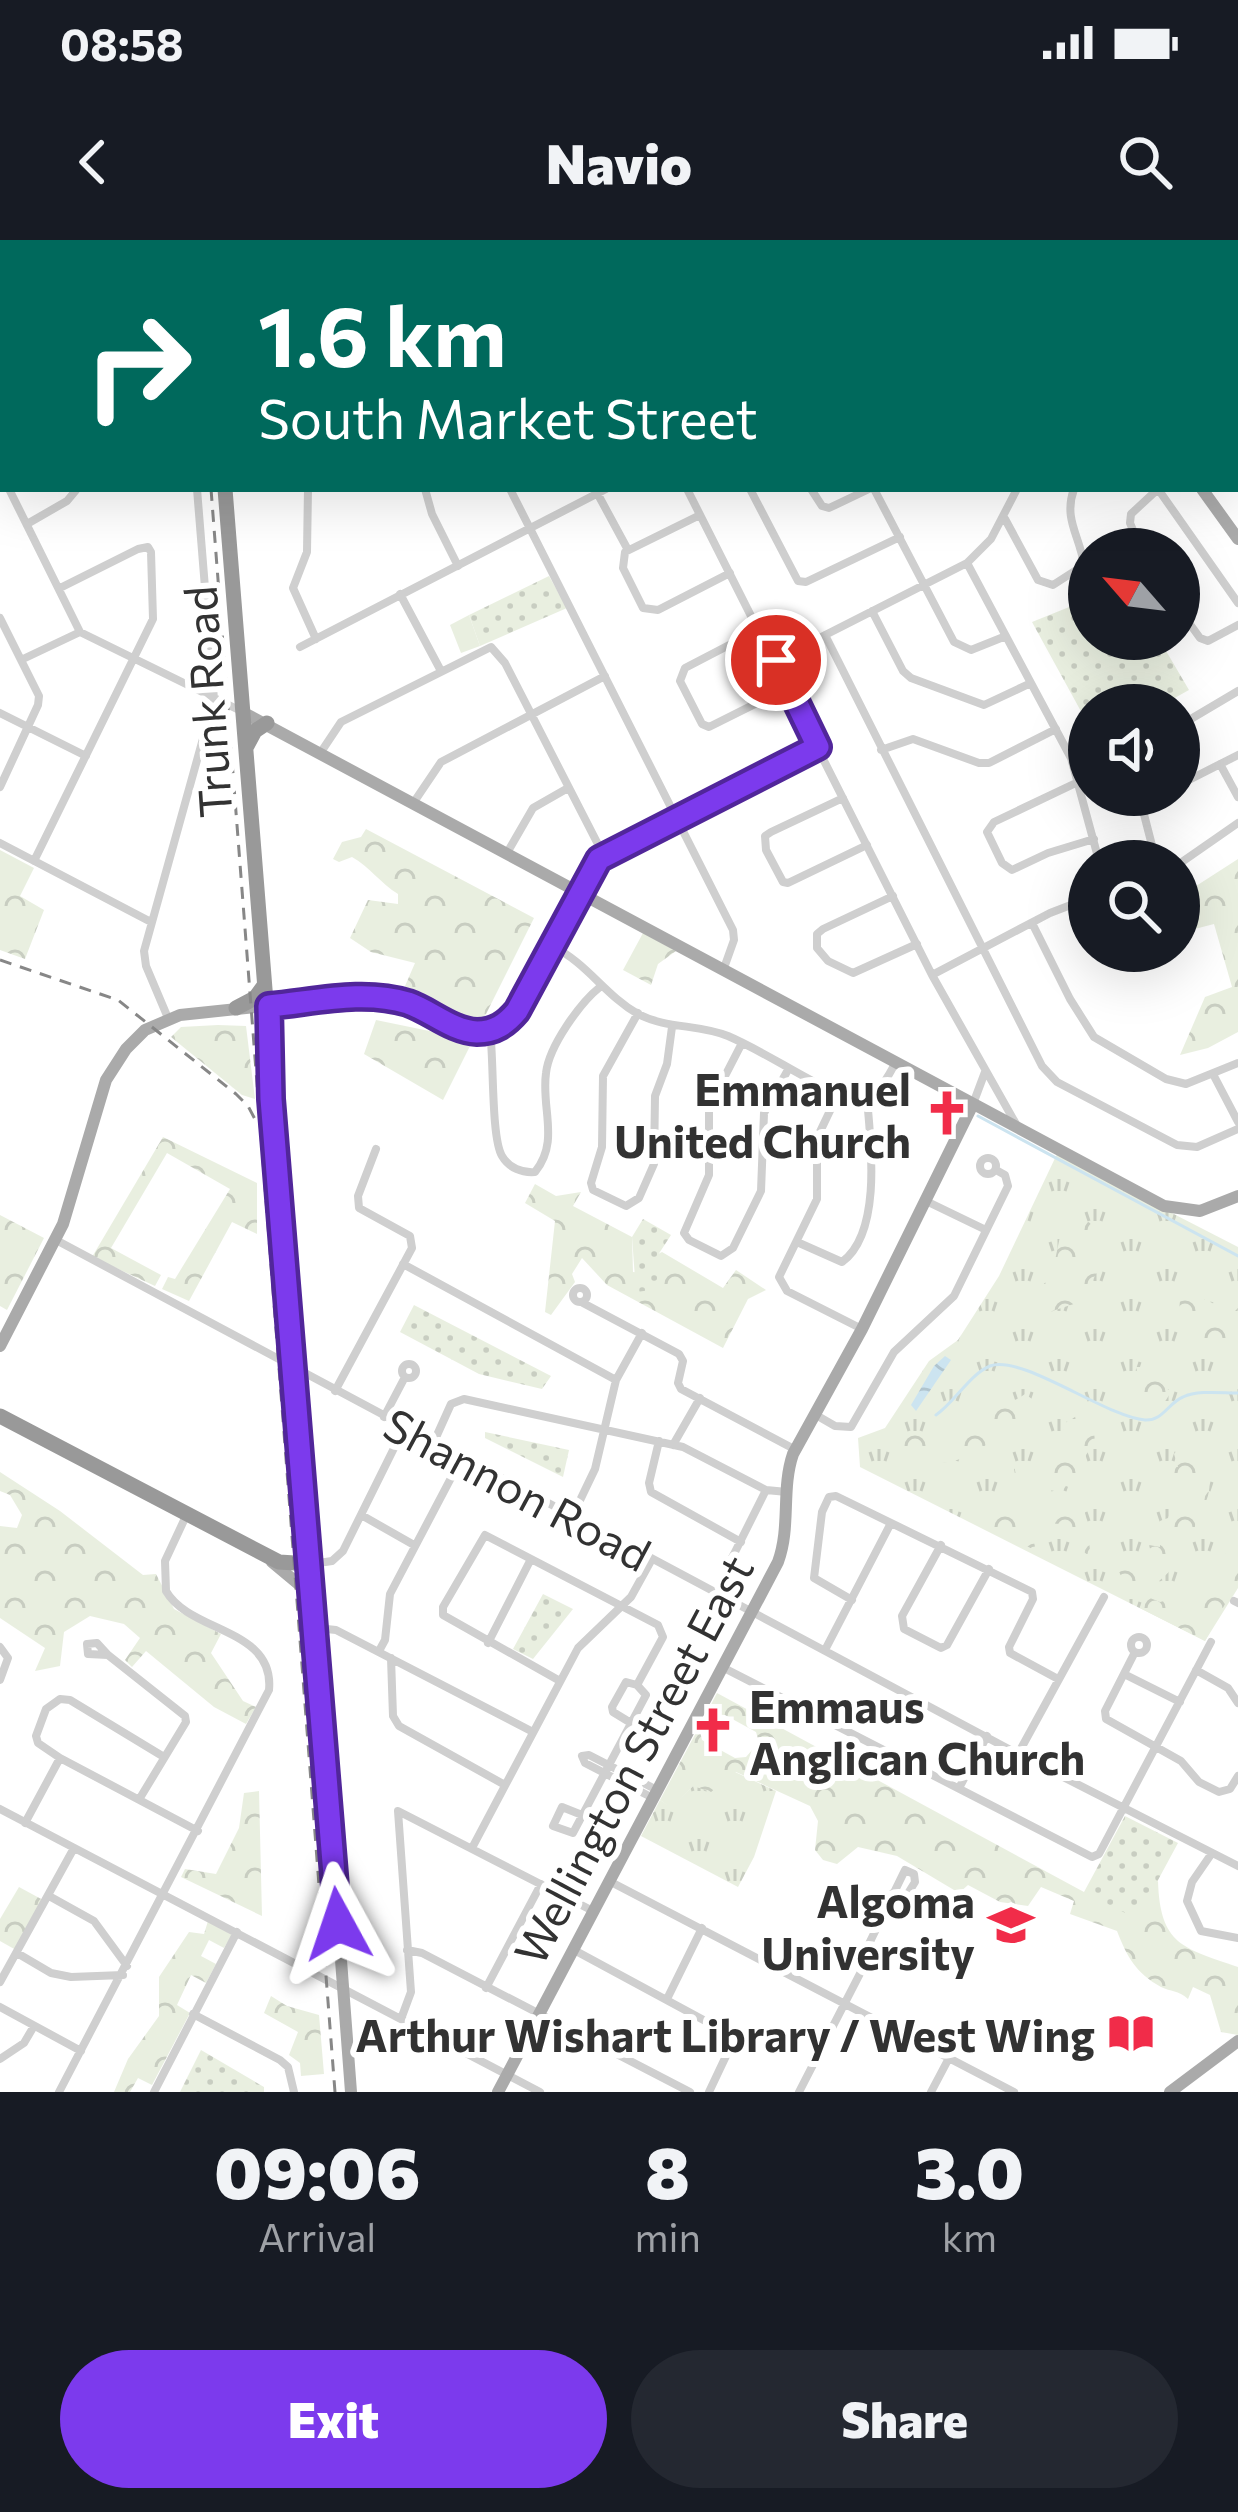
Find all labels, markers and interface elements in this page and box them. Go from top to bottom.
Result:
text: 08:58 [60,15,184,70]
icon: back [60,129,126,195]
text: Navio [546,129,692,195]
icon: search [1112,129,1178,195]
text: 1.6 km [258,282,506,384]
icon: right [60,288,216,444]
text: South Market Street [258,384,758,450]
north arrow [1068,528,1200,660]
map controls [1068,528,1200,972]
street label: Trunk Road [170,584,242,820]
pin [725,609,827,711]
icon: arrive [743,627,809,693]
button: sound [1068,684,1200,816]
button: search [1068,840,1200,972]
place label: Emmanuel United Church [614,1060,911,1167]
church icon: Emmanuel United Church [922,1088,972,1138]
street label: Shannon Road [375,1395,661,1581]
street label: Wellington Street East [501,1545,763,1973]
place label: Emmaus Anglican Church [749,1677,1085,1784]
church icon: Emmaus Anglican Church [688,1705,738,1755]
position arrow [275,1861,401,1987]
place label: Algoma University [761,1872,975,1979]
school or university icon: Algoma University [986,1900,1036,1950]
place label: Arthur Wishart Library / West Wing [355,2006,1095,2061]
library icon: Arthur Wishart Library / West Wing [1106,2008,1156,2058]
text: 09:06 [214,2126,420,2214]
text: 8 [645,2126,690,2214]
text: 3.0 [915,2126,1024,2214]
text: Arrival [258,2212,376,2260]
text: min [634,2212,701,2260]
text: km [942,2212,997,2260]
button: Exit [60,2350,607,2488]
button: Share [631,2350,1178,2488]

